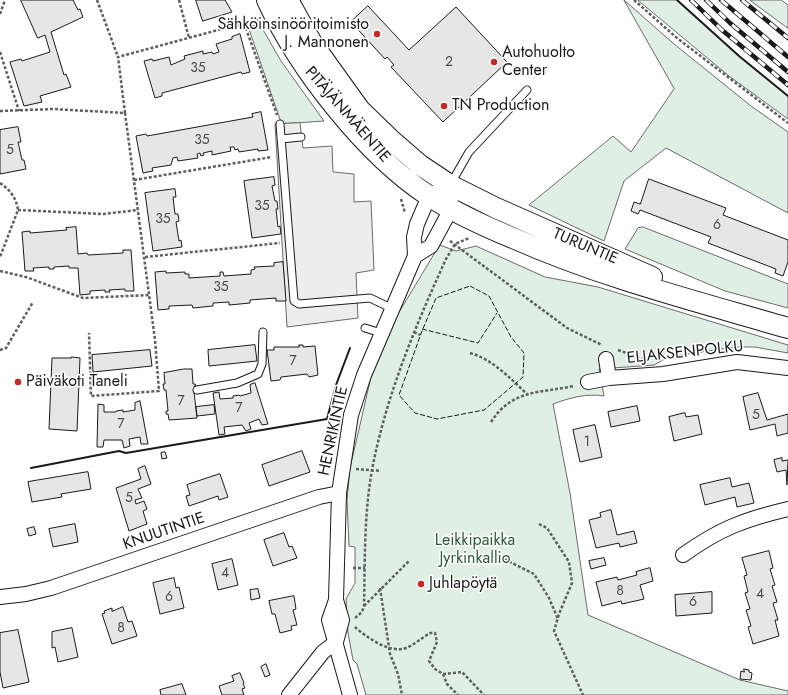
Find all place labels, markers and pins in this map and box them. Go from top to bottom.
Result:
place label: Sähköinsinööritoimisto J. Mannonen [217,15,369,53]
marker: Sähköinsinööritoimisto J. Mannonen [372,29,382,39]
place label: Autohuolto Center [502,43,575,81]
marker: Autohuolto Center [489,57,499,67]
place label: TN Production [452,96,549,116]
marker: TN Production [439,101,449,111]
place label: Päiväkoti Taneli [26,372,128,392]
marker: Päiväkoti Taneli [13,377,23,387]
place label: Juhlapöytä [429,574,497,594]
marker: Juhlapöytä [416,579,426,589]

